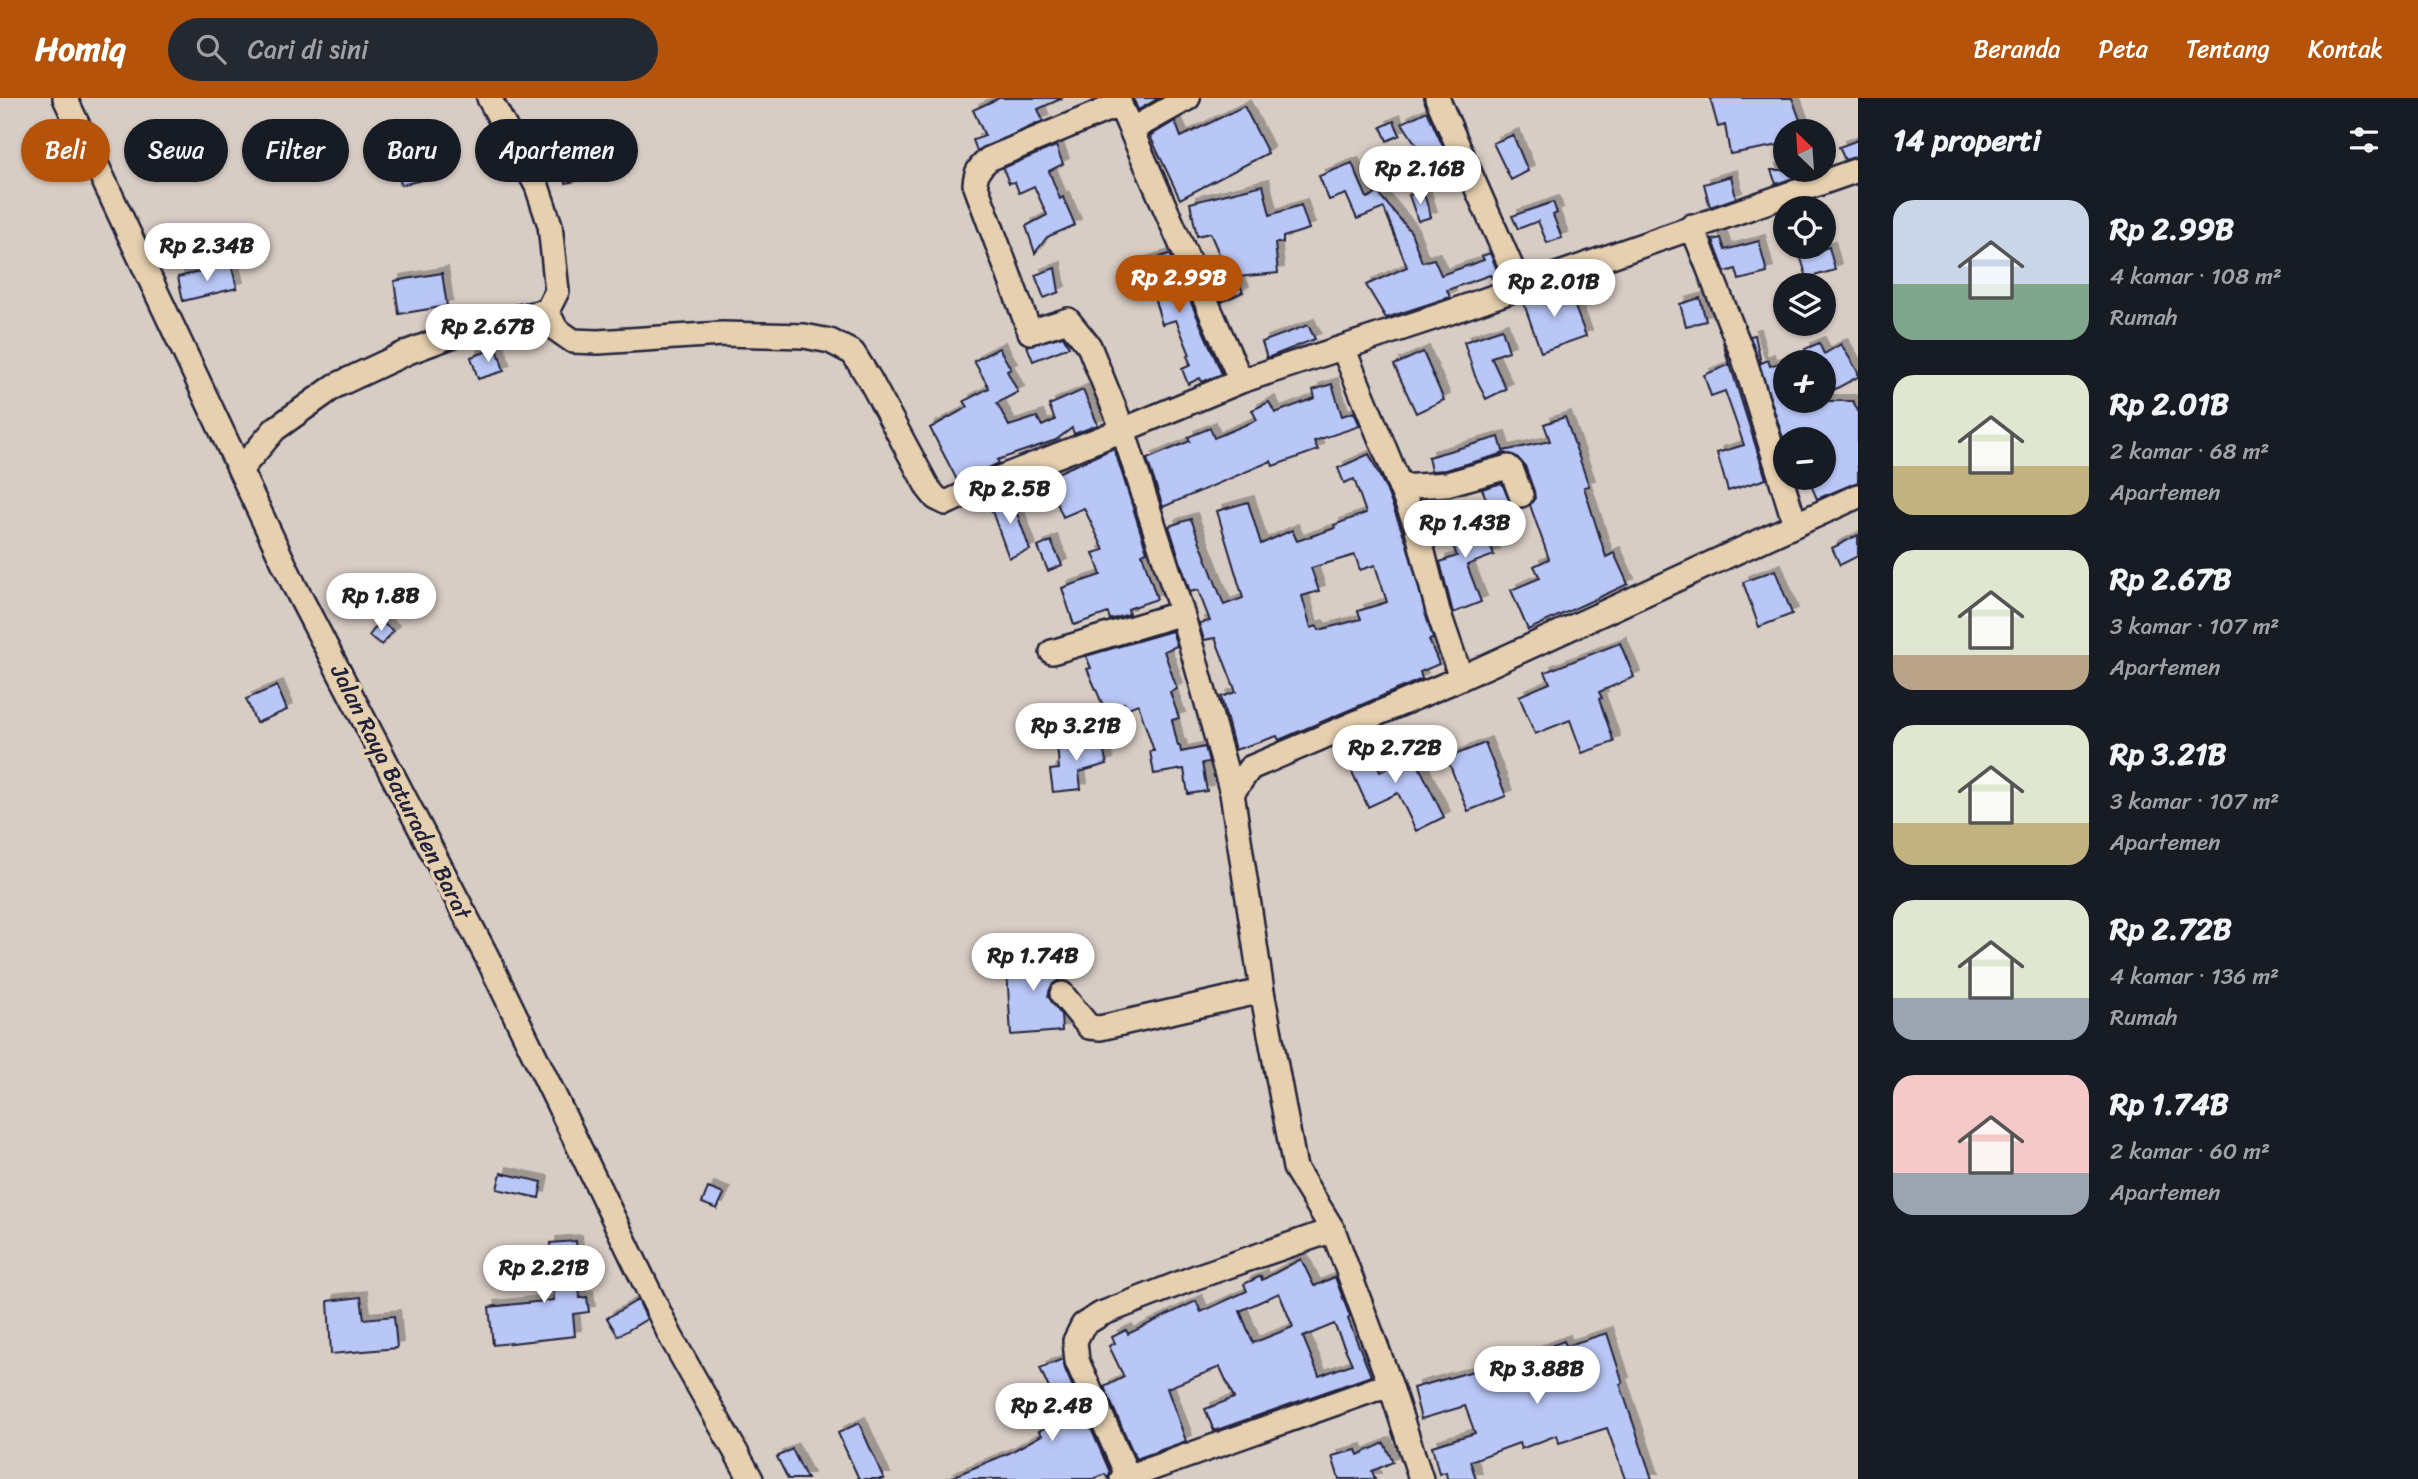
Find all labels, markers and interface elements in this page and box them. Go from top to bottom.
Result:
search box [168,18,658,81]
text: Homiq [35,20,126,78]
text: Cari di sini [248,26,368,72]
text: Beranda [1973,28,2060,70]
text: Peta [2098,28,2148,70]
text: Tentang [2186,28,2270,70]
text: Kontak [2308,28,2383,70]
icon: search [192,30,230,68]
text: 14 properti [1893,113,2041,167]
chip: Beli [21,119,110,182]
chip: Sewa [124,119,228,182]
chip: Filter [242,119,349,182]
chip: Baru [363,119,461,182]
chip: Apartemen [475,119,638,182]
north arrow [1773,119,1836,182]
map controls [1773,119,1836,490]
icon: filters [2345,121,2383,159]
pin: Rp 2.16B [1348,146,1492,206]
text: Rp 2.16B [1375,148,1465,189]
button: locate [1773,196,1836,259]
text: Rp 2.99B [2110,202,2234,256]
pin: Rp 2.34B [135,223,279,283]
text: Rp 2.34B [160,225,254,266]
icon: home [1949,228,2033,312]
pin: Rp 2.99B [1107,256,1251,315]
text: 4 kamar · 108 m² [2110,256,2282,297]
text: Rp 2.99B [1131,257,1227,298]
pin: Rp 2.01B [1482,260,1626,319]
text: Rp 2.01B [1508,261,1600,302]
button: layers [1773,273,1836,336]
text: Rumah [2110,297,2178,338]
pin: Rp 2.67B [416,304,560,364]
text: Rp 2.67B [441,306,535,347]
button: + [1773,350,1836,413]
text: Rp 2.01B [2110,377,2229,431]
icon: home [1949,403,2033,487]
button: − [1773,427,1836,490]
text: 2 kamar · 68 m² [2110,431,2269,472]
pin: Rp 2.5B [945,466,1075,526]
text: Rp 2.5B [969,468,1051,509]
text: Apartemen [2110,472,2220,513]
pin: Rp 1.43B [1393,500,1537,560]
text: Rp 1.43B [1420,502,1510,543]
text: Rp 2.67B [2110,552,2231,606]
pin: Rp 1.8B [316,574,446,633]
text: Rp 1.8B [342,575,420,616]
icon: home [1949,578,2033,662]
text: 3 kamar · 107 m² [2110,606,2279,647]
text: Apartemen [2110,647,2220,688]
street label: Jalan Raya Baturaden Barat [318,656,484,928]
pin: Rp 3.21B [1004,704,1148,763]
text: Rp 3.21B [1031,705,1121,746]
pin: Rp 2.72B [1323,726,1467,785]
text: Rp 2.72B [1348,727,1442,768]
text: Rp 3.21B [2110,727,2227,781]
icon: home [1949,753,2033,837]
text: 3 kamar · 107 m² [2110,781,2279,822]
text: Apartemen [2110,822,2220,863]
text: Rp 2.72B [2110,902,2232,956]
icon: home [1949,928,2033,1012]
pin: Rp 1.74B [961,934,1105,993]
text: Rp 1.74B [988,935,1078,976]
text: 4 kamar · 136 m² [2110,956,2279,997]
text: Rumah [2110,997,2178,1038]
text: Rp 1.74B [2110,1077,2229,1131]
icon: home [1949,1103,2033,1187]
text: 2 kamar · 60 m² [2110,1131,2270,1172]
text: Apartemen [2110,1172,2220,1213]
pin: Rp 2.21B [472,1246,616,1305]
text: Rp 2.21B [499,1247,589,1288]
pin: Rp 3.88B [1465,1346,1609,1406]
text: Rp 3.88B [1490,1348,1584,1389]
pin: Rp 2.4B [987,1384,1117,1443]
text: Rp 2.4B [1011,1385,1093,1426]

